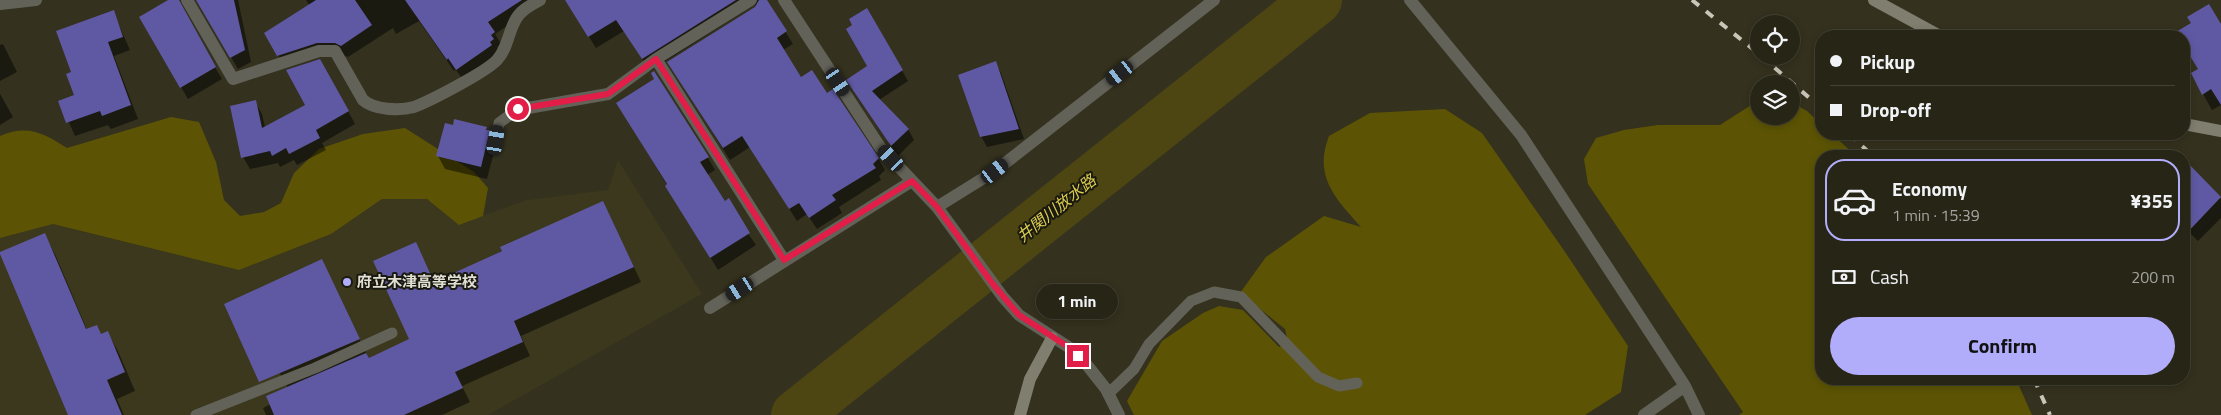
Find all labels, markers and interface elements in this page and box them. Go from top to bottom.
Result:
map controls [1750,15,1800,125]
button: locate [1750,15,1800,65]
text: Pickup [1860,47,1915,76]
car [1103,58,1136,88]
car [823,65,852,99]
button: layers [1750,75,1800,125]
text: Drop-off [1860,95,1931,124]
route start [507,98,529,120]
car [486,124,505,156]
car [875,142,906,174]
car [978,156,1011,186]
water label: 井関川放水路 [1011,167,1102,248]
text: Economy [1892,174,1967,203]
icon: car [1832,178,1877,223]
text: ¥355 [2130,186,2173,215]
text: 1 min · 15:39 [1892,203,1980,227]
text: Cash [1870,262,1909,291]
icon: cash [1830,263,1858,291]
text: 200 m [2131,265,2175,289]
place label: 府立木津高等学校 [357,270,477,293]
car [723,275,756,303]
marker: 府立木津高等学校 [341,276,353,288]
callout: 1 min [1037,284,1119,318]
text: 1 min [1058,289,1096,313]
button: Confirm [1830,317,2175,375]
route end [1067,345,1089,367]

